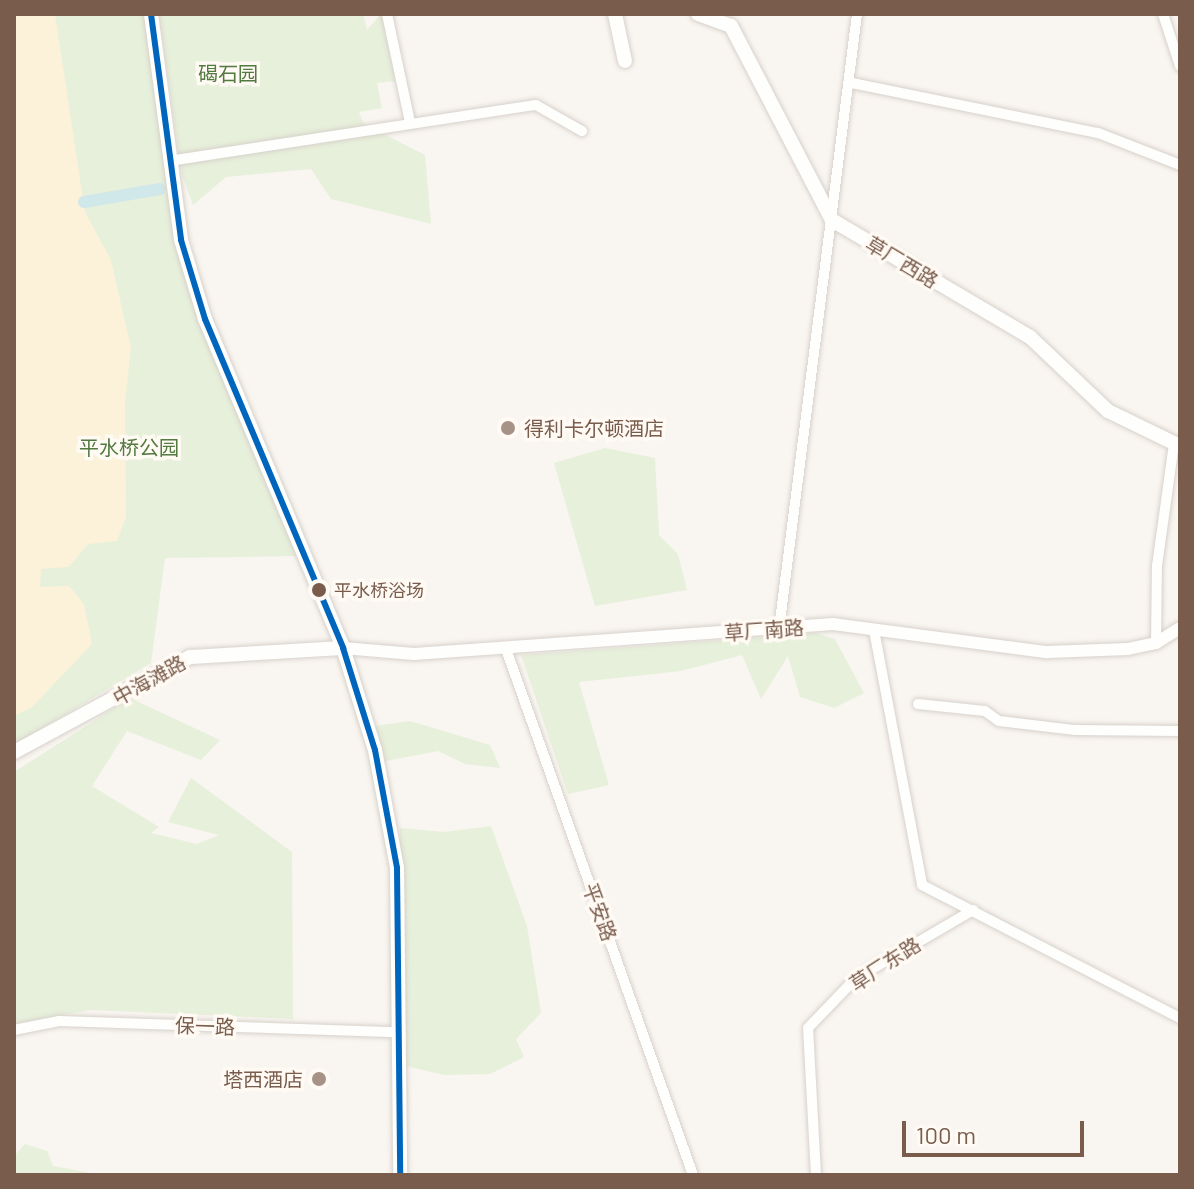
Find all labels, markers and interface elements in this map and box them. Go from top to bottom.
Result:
park label: 碣石园 [198,61,258,85]
street label: 草厂西路 [862,231,942,293]
place label: 得利卡尔顿酒店 [524,416,664,440]
marker: 得利卡尔顿酒店 [499,419,517,437]
park label: 平水桥公园 [79,435,179,459]
place label: 平水桥浴场 [334,579,424,601]
marker: 平水桥浴场 [311,582,327,598]
street label: 草厂南路 [723,615,805,645]
street label: 中海滩路 [108,650,190,710]
street label: 平安路 [578,880,622,944]
street label: 草厂东路 [845,932,925,996]
street label: 保一路 [175,1013,235,1039]
place label: 塔西酒店 [223,1067,303,1091]
marker: 塔西酒店 [310,1070,328,1088]
scale bar [906,1105,1088,1155]
text: 100 m [916,1120,976,1149]

